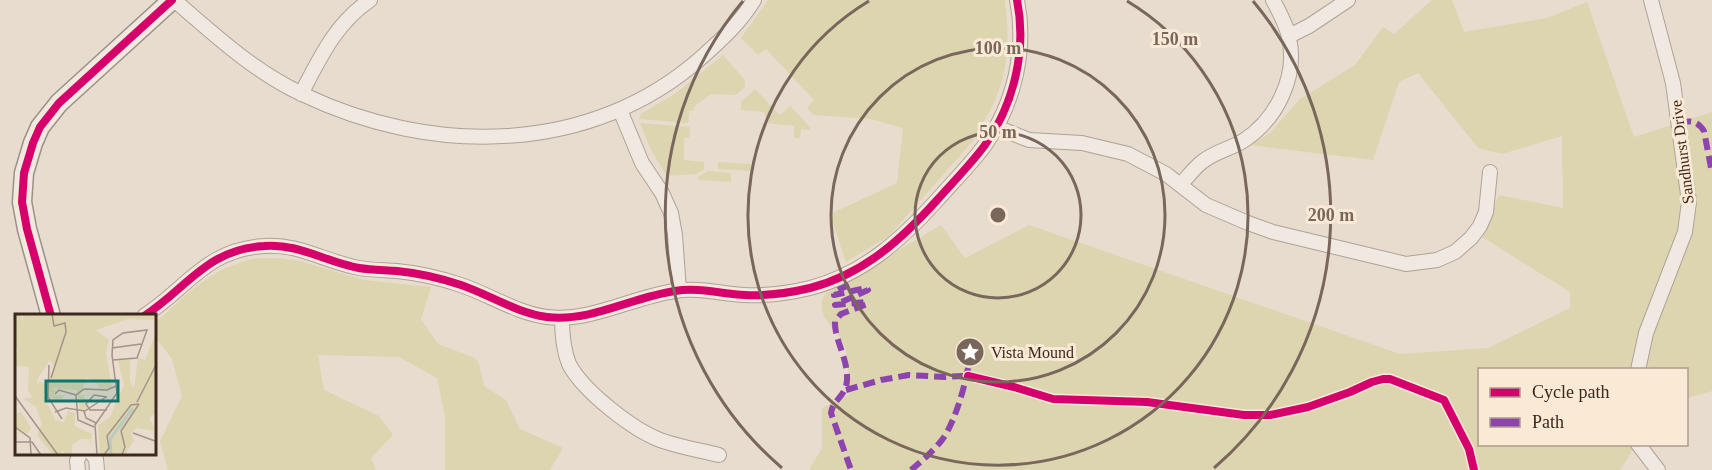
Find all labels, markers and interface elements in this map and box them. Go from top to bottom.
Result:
text: 150 m [1152,29,1198,49]
text: 100 m [975,38,1021,58]
street label: Sandhurst Drive [1667,99,1697,205]
text: 50 m [979,122,1017,142]
centre of rings [988,205,1008,225]
text: 200 m [1308,205,1354,225]
inset map [15,314,156,455]
place icon: Vista Mound [954,336,986,368]
place label: Vista Mound [991,344,1074,361]
legend [1478,368,1688,446]
text: Cycle path [1532,382,1609,402]
text: Path [1532,412,1564,432]

